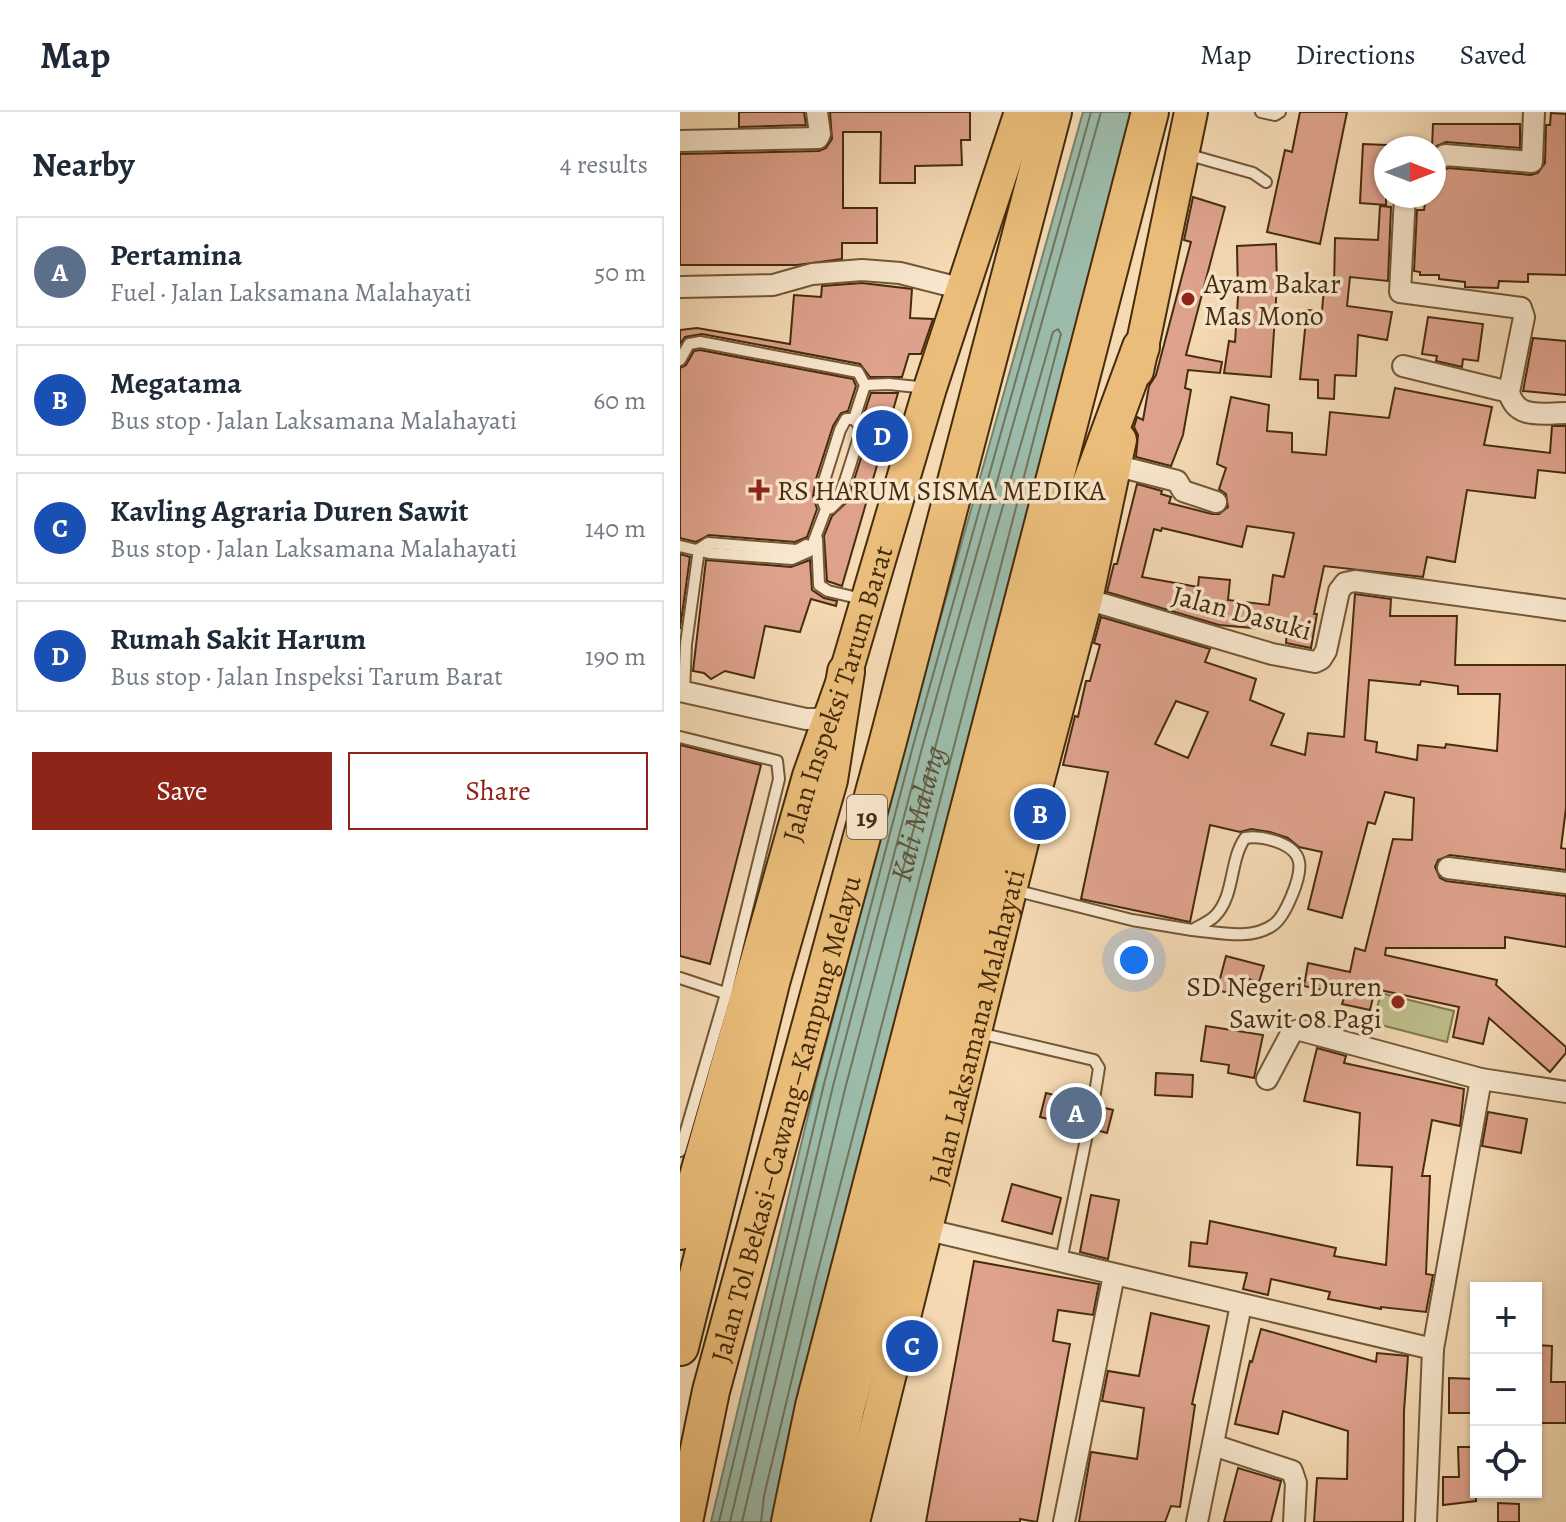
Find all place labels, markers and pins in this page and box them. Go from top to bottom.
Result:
place label: Ayam Bakar Mas Mono [1203,265,1341,335]
marker: Ayam Bakar Mas Mono [1179,290,1197,308]
pin: D [856,406,908,466]
place label: RS HARUM SISMA MEDIKA [777,472,1106,510]
marker: RS HARUM SISMA MEDIKA [748,479,770,501]
pin: B [1014,784,1066,844]
place label: SD Negeri Duren Sawit 08 Pagi [1186,968,1382,1038]
marker: SD Negeri Duren Sawit 08 Pagi [1389,993,1407,1011]
pin: A [1050,1083,1102,1143]
pin: C [886,1316,938,1376]

